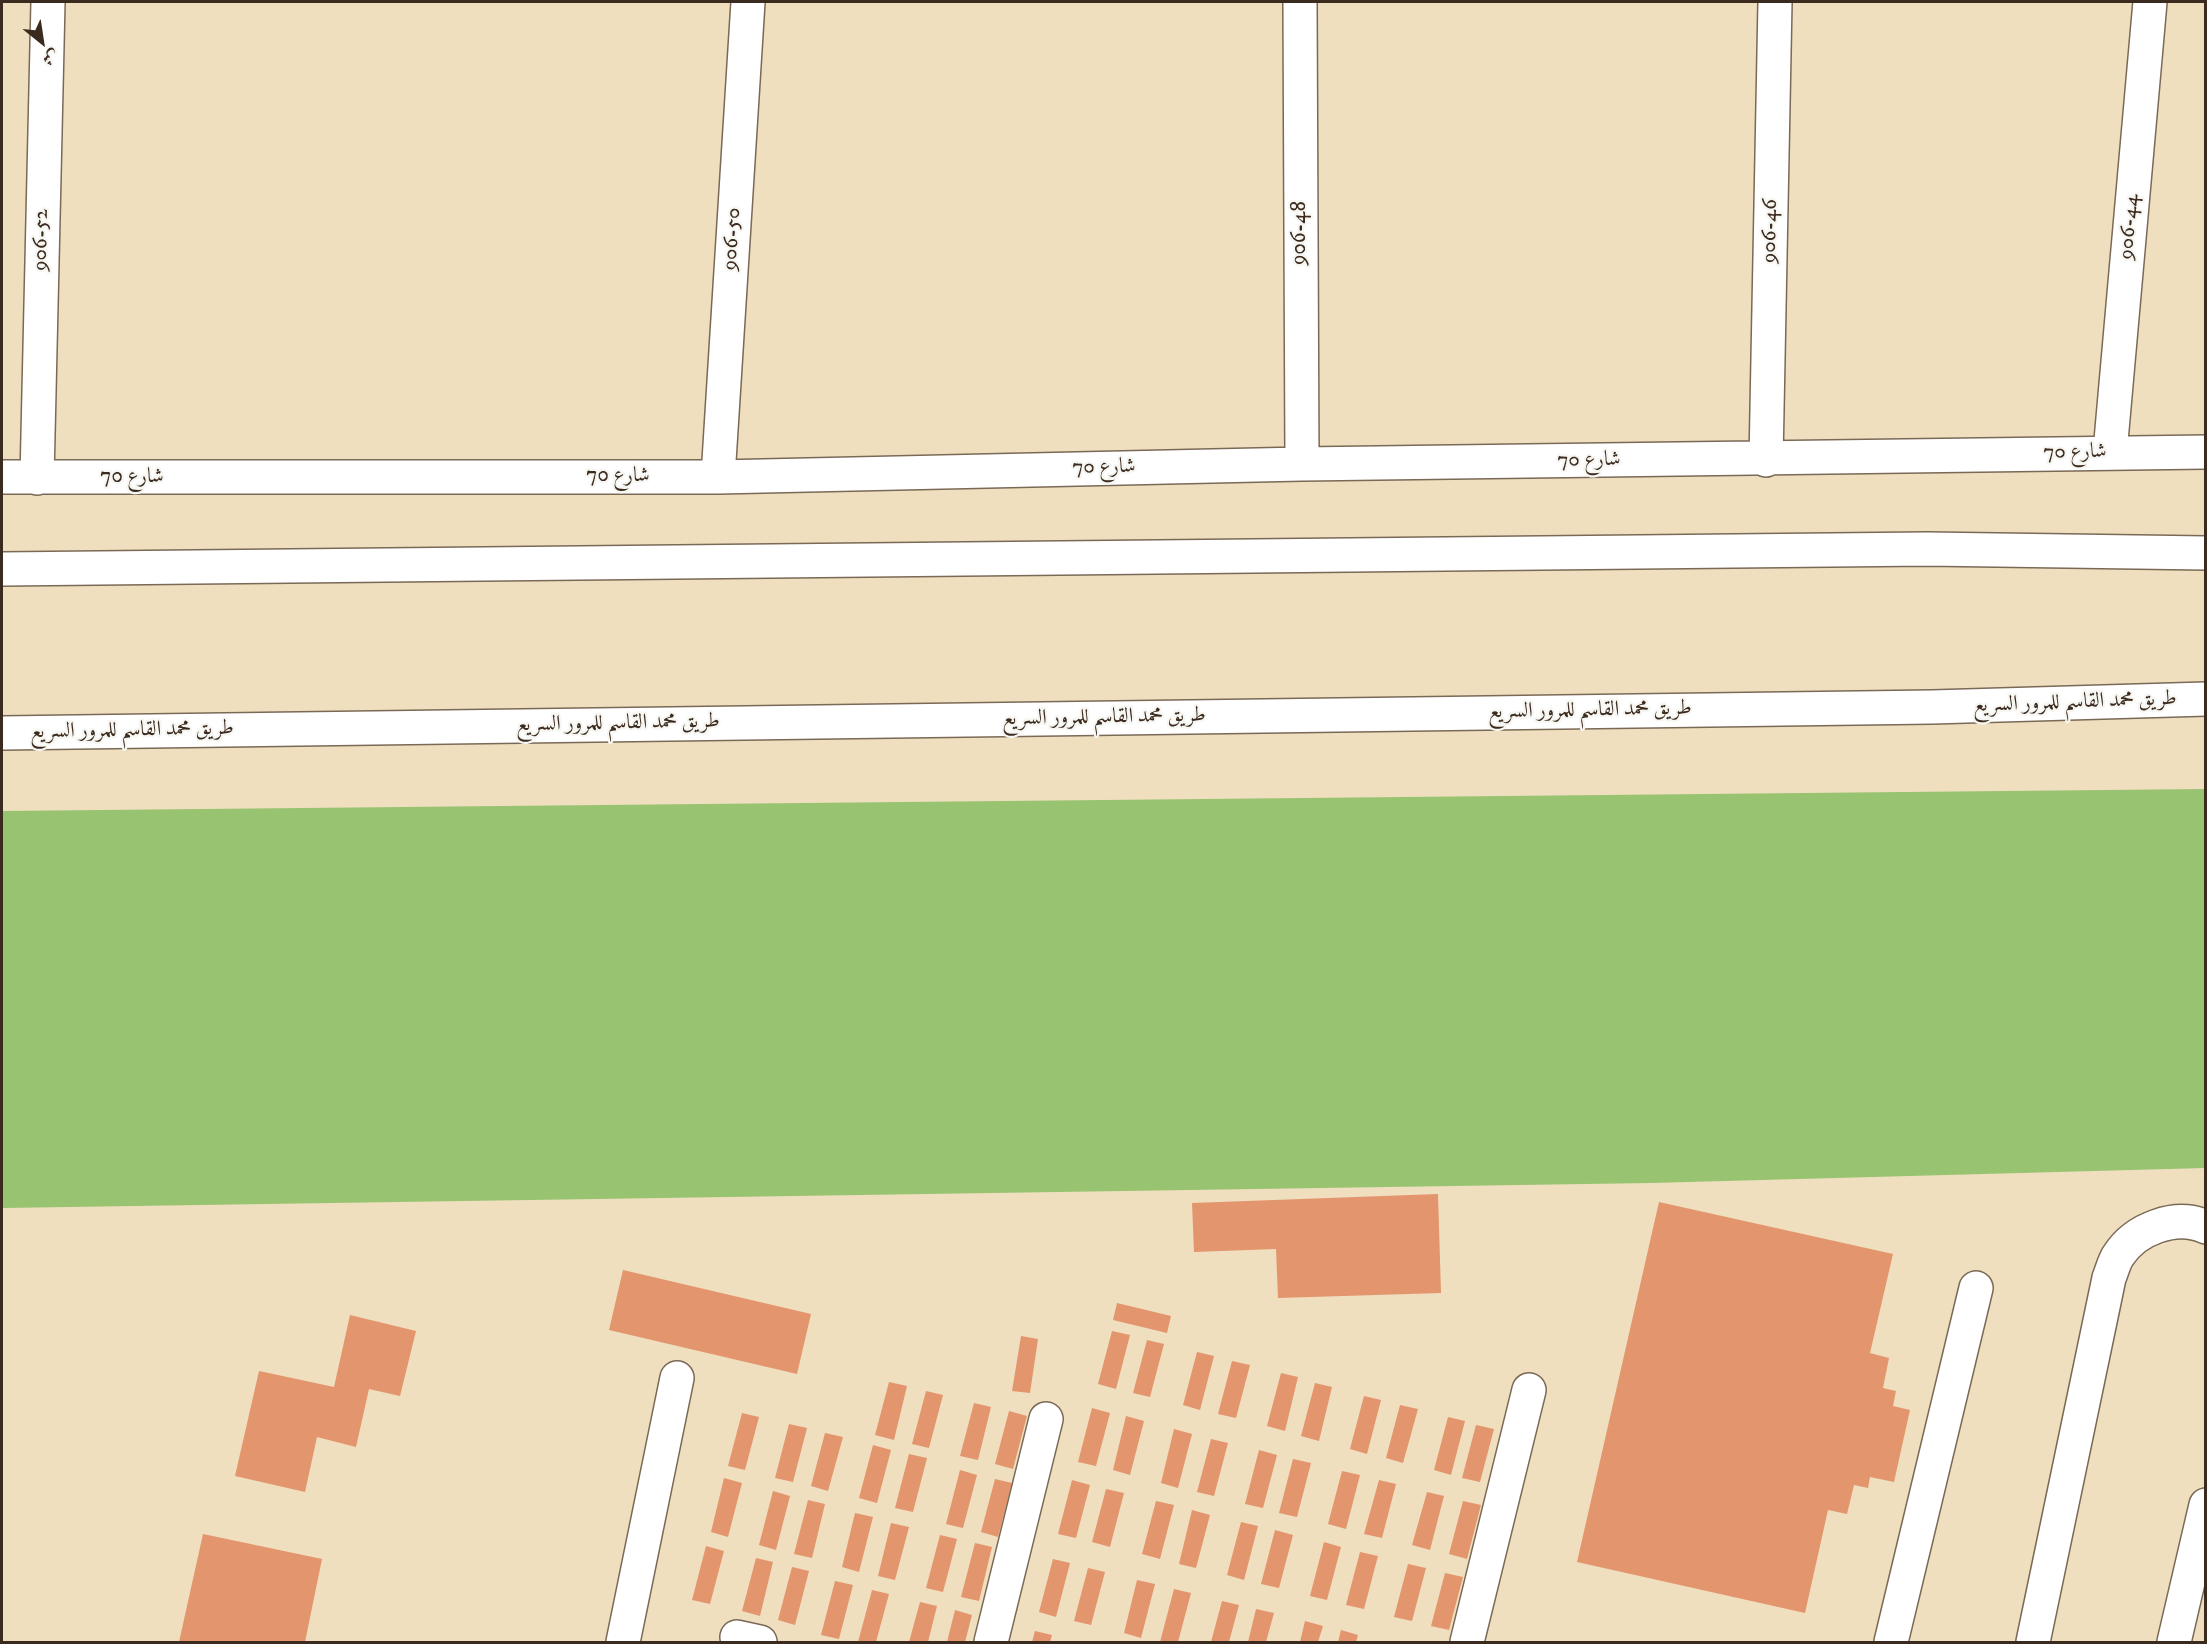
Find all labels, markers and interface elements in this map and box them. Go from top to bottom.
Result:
north arrow [12,12,72,72]
text: ش [39,45,63,70]
street label: 906-44 [2115,193,2145,261]
street label: 906-46 [1758,199,1784,263]
street label: 906-48 [1288,201,1314,265]
street label: 906-50 [718,207,748,271]
street label: 906-52 [29,209,55,271]
street label: شارع 70 [2043,440,2107,466]
street label: شارع 70 [1557,448,1621,474]
street label: شارع 70 [1072,455,1136,481]
street label: شارع 70 [586,464,650,490]
street label: شارع 70 [100,465,164,491]
street label: طريق محمد القاسم للمرور السريع [1973,687,2177,719]
street label: طريق محمد القاسم للمرور السريع [1488,697,1692,725]
street label: طريق محمد القاسم للمرور السريع [1002,704,1206,732]
street label: طريق محمد القاسم للمرور السريع [516,710,720,738]
street label: طريق محمد القاسم للمرور السريع [30,717,234,745]

